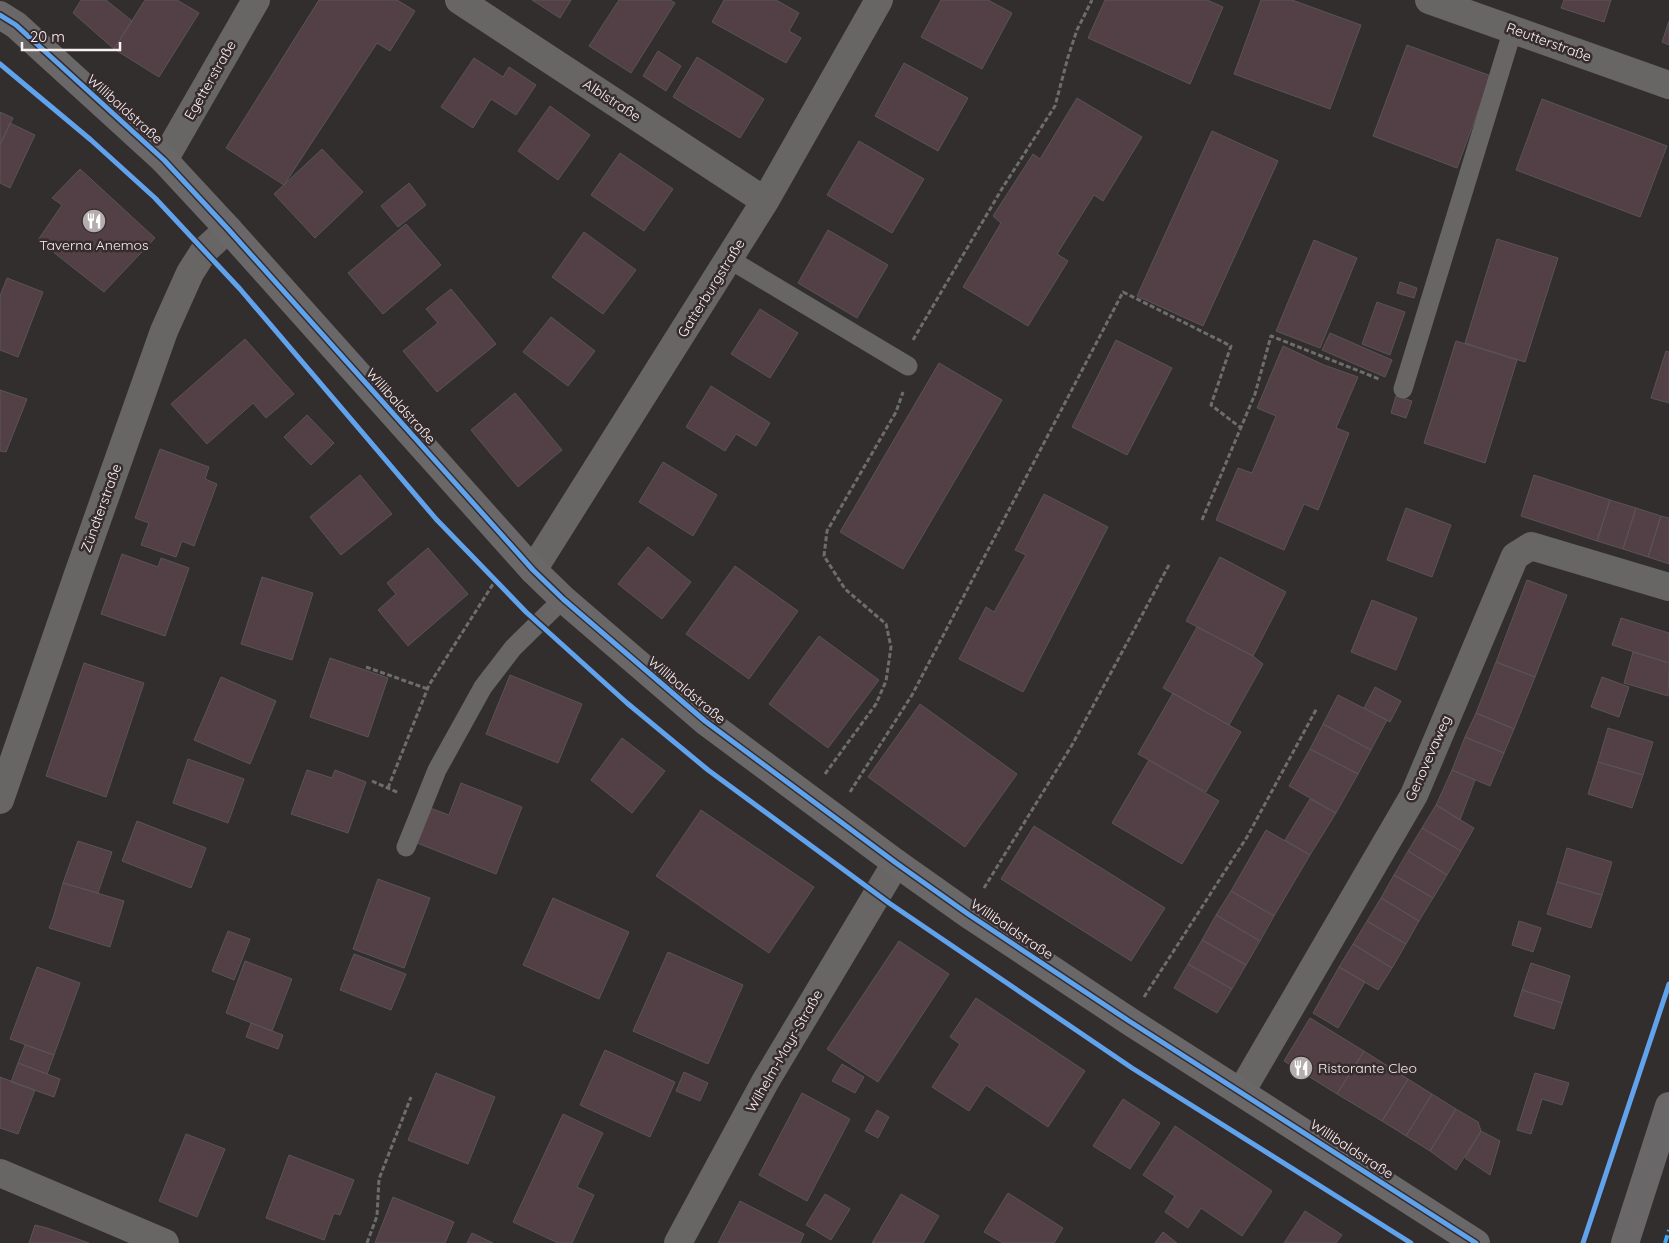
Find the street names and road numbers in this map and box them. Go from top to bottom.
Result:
street label: Reutterstraße [1504,18,1594,66]
street label: Egetterstraße [180,37,240,123]
street label: Willibaldstraße [83,70,167,148]
street label: Alblstraße [580,75,644,125]
street label: Gatterburgstraße [673,235,749,341]
street label: Willibaldstraße [362,364,440,448]
street label: Zündterstraße [77,461,125,555]
street label: Willibaldstraße [644,652,730,728]
street label: Genovevaweg [1401,712,1455,804]
street label: Willibaldstraße [967,895,1057,963]
street label: Wilhelm-Mayr-Straße [742,986,826,1116]
street label: Willibaldstraße [1307,1115,1397,1183]

